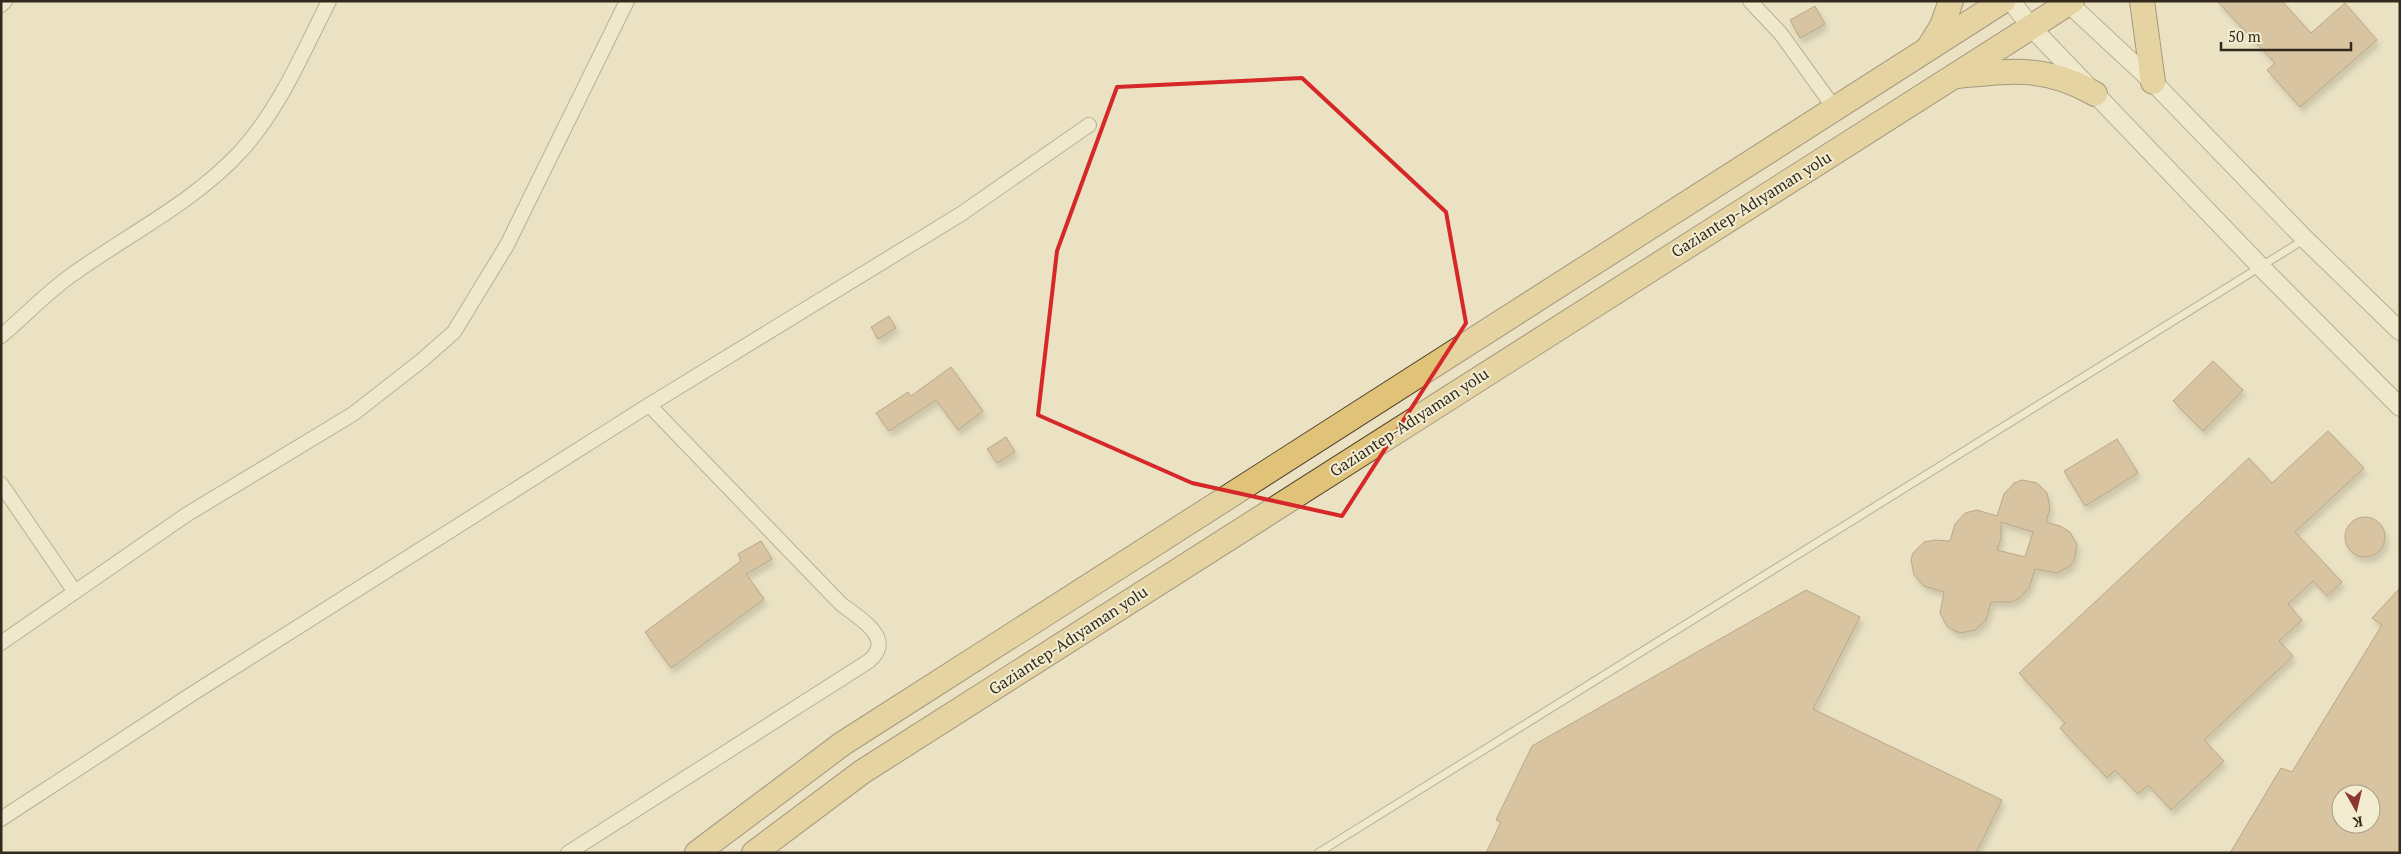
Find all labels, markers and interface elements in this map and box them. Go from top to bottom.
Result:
scale bar [2221,20,2351,52]
text: 50 m [2228,26,2261,46]
street label: Gaziantep-Adıyaman yolu [1667,146,1835,262]
street label: Gaziantep-Adıyaman yolu [1325,362,1493,482]
street label: Gaziantep-Adıyaman yolu [984,580,1152,700]
north arrow [2331,784,2381,834]
text: K [2352,812,2364,832]

